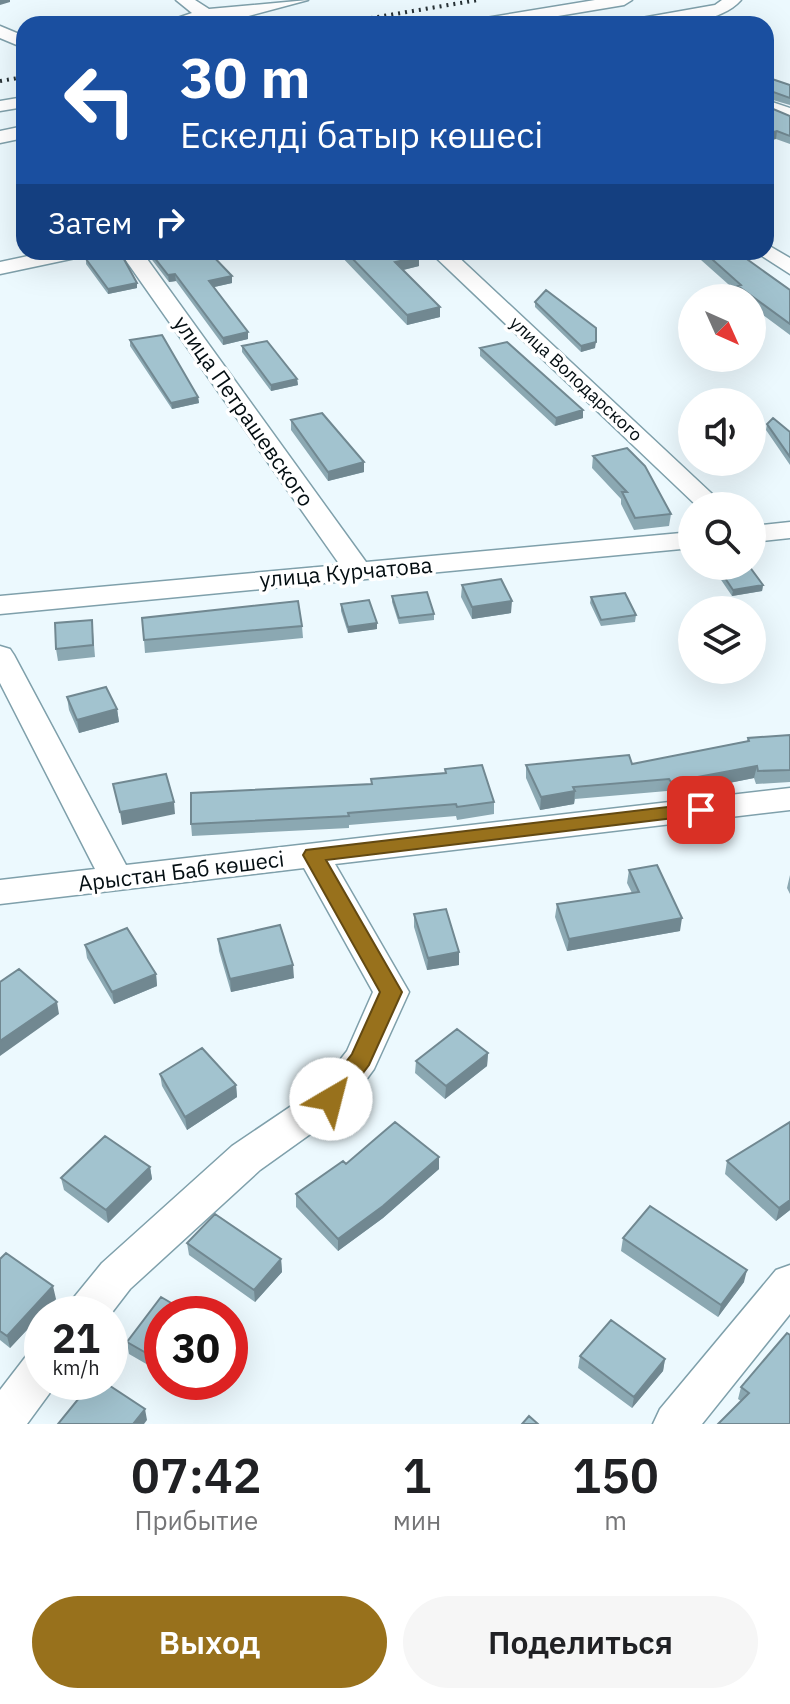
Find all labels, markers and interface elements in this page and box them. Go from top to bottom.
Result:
text: 30 m [180,41,310,113]
icon: left [48,48,152,152]
text: Ескелді батыр көшесі [180,111,543,158]
icon: right [148,200,192,244]
text: Затем [48,203,132,242]
north arrow [678,284,766,372]
map controls [678,284,766,684]
street label: улица Петрашевского [168,310,321,512]
street label: улица Володарского [505,311,648,446]
button: sound [678,388,766,476]
button: search [678,492,766,580]
street label: улица Курчатова [258,549,434,594]
button: layers [678,596,766,684]
pin [667,776,735,844]
icon: arrive [679,788,723,832]
street label: Арыстан Баб көшесі [76,843,286,898]
position arrow [289,1057,373,1141]
speed limit sign: 30 [144,1296,248,1400]
text: 21 [52,1312,100,1364]
text: km/h [52,1354,100,1381]
text: 07:42 [131,1444,262,1506]
text: 1 [403,1444,431,1506]
text: 150 [572,1444,659,1506]
text: Прибытие [134,1503,258,1537]
text: мин [393,1503,441,1537]
text: m [604,1503,627,1537]
button: Выход [32,1596,387,1688]
button: Поделиться [403,1596,758,1688]

